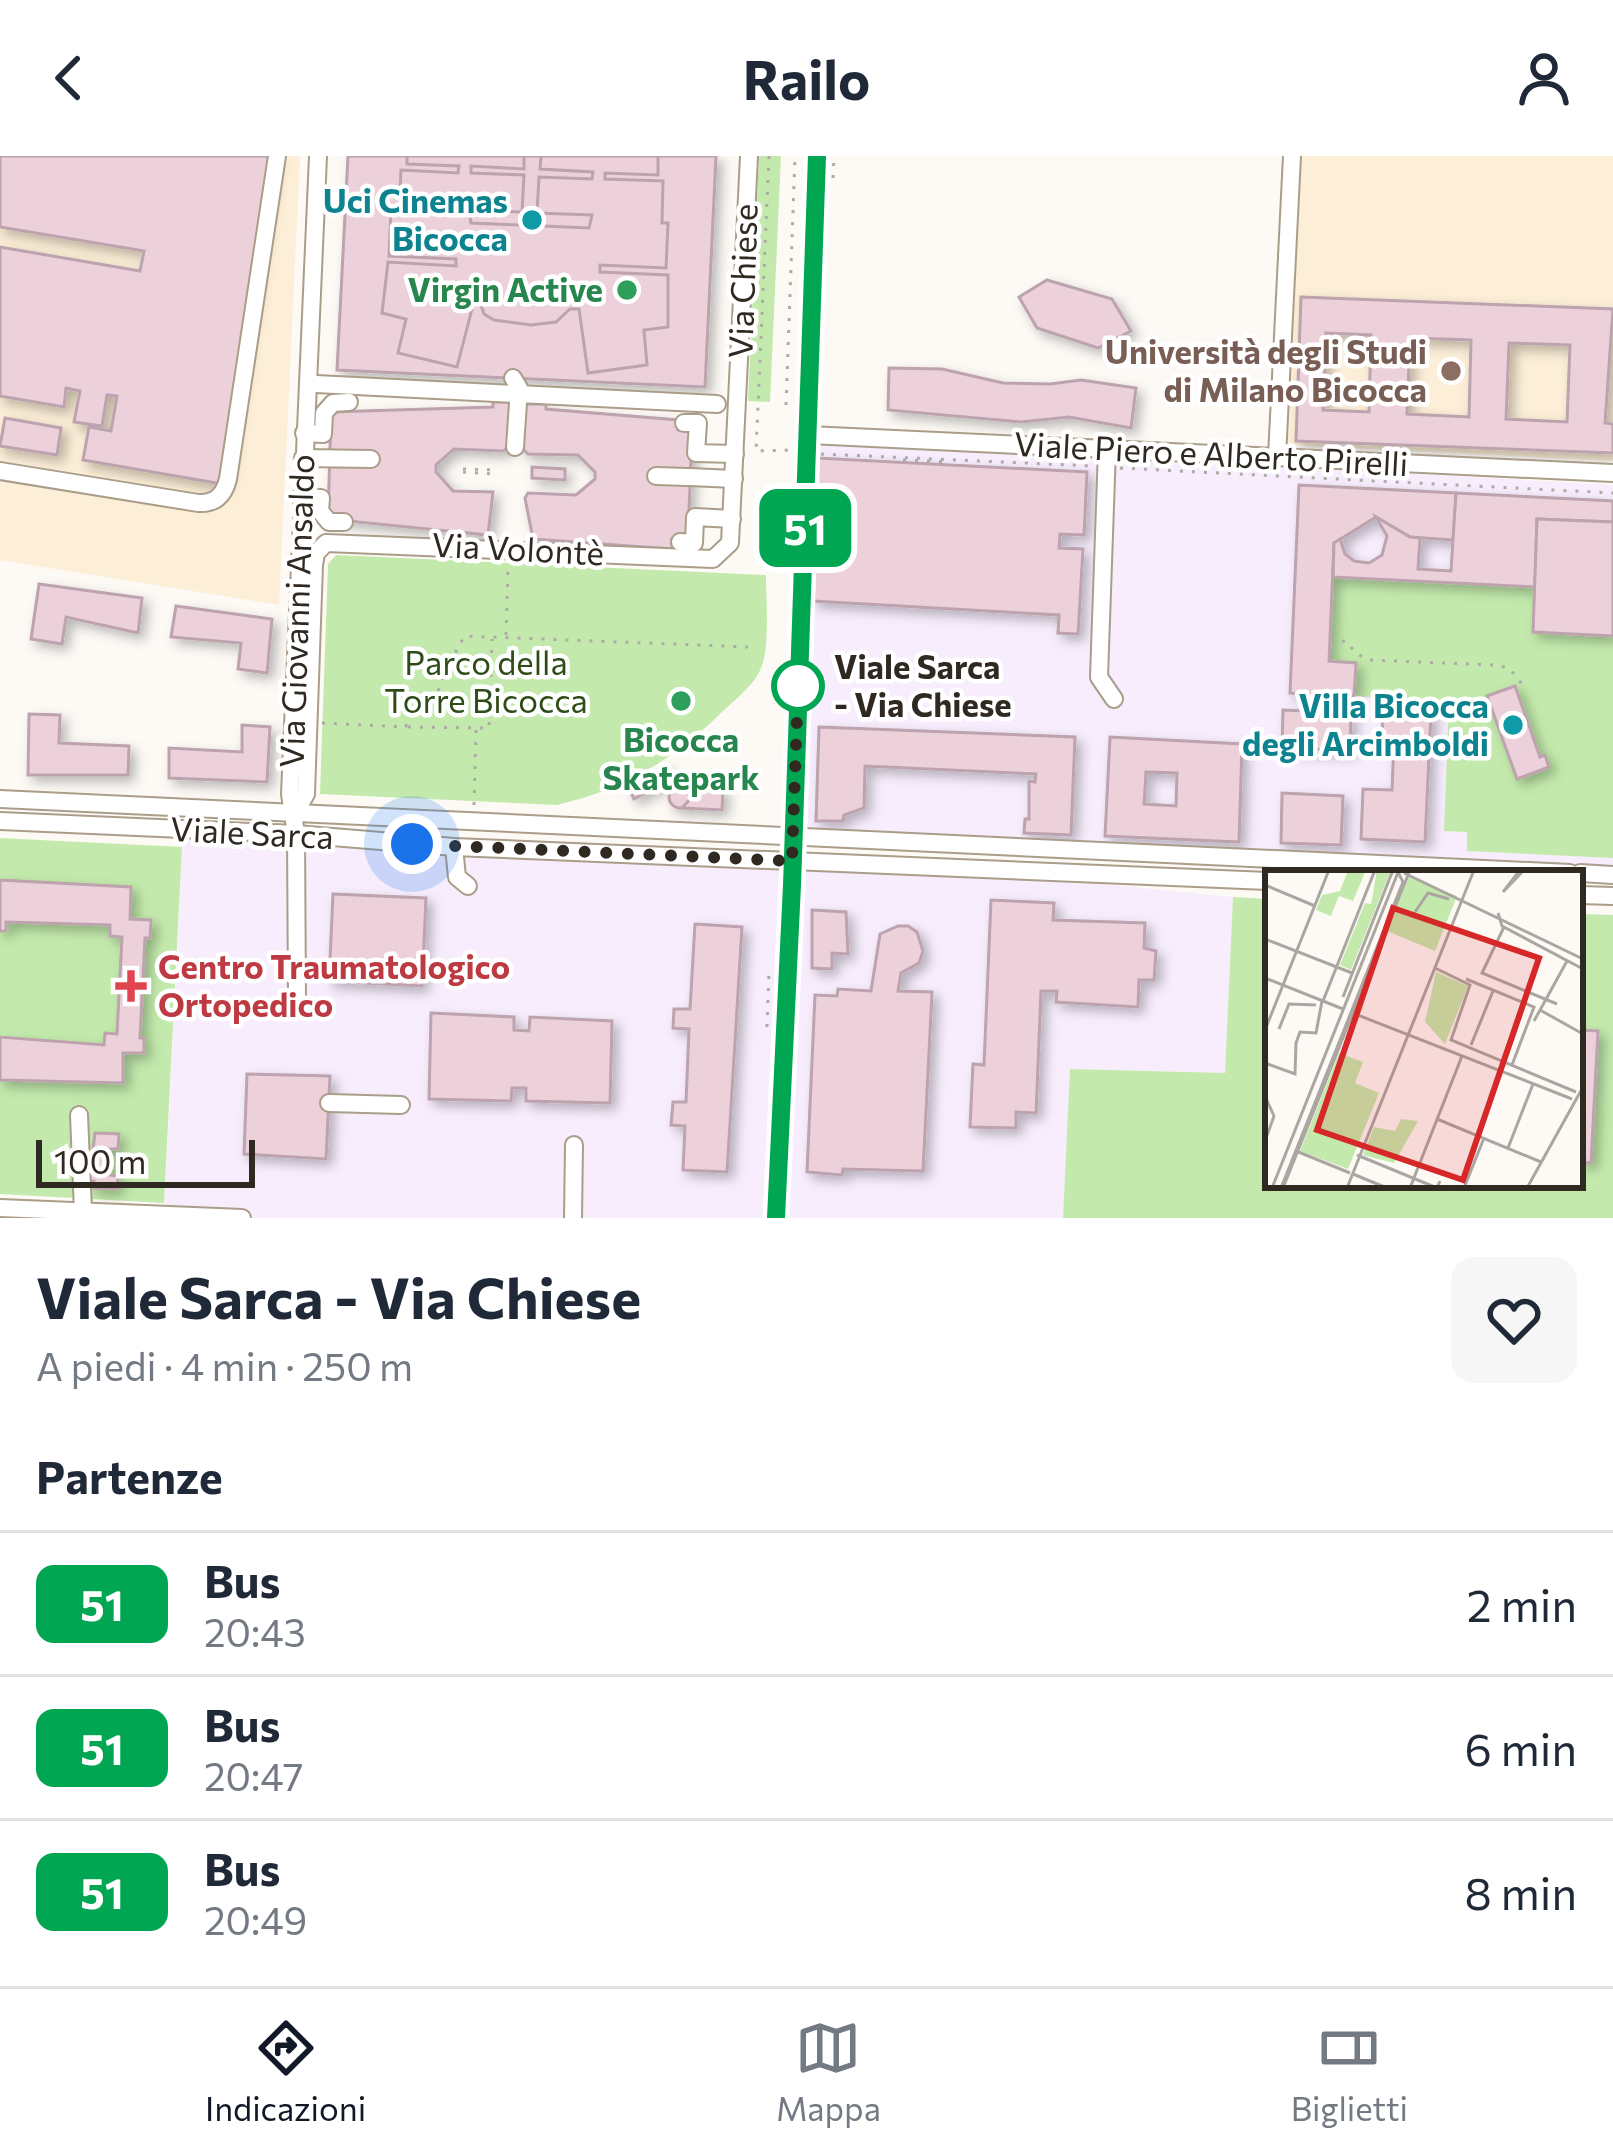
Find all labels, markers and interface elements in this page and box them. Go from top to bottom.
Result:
icon: back [36,45,102,111]
text: Railo [743,45,870,111]
icon: person [1511,45,1577,111]
place label: Uci Cinemas Bicocca [323,179,508,258]
street label: Via Chiese [718,203,765,359]
marker: Uci Cinemas Bicocca [519,207,545,233]
place label: Virgin Active [407,268,603,309]
marker: Virgin Active [614,277,640,303]
place label: Università degli Studi di Milano Bicocca [1105,330,1427,409]
marker: Università degli Studi di Milano Bicocca [1438,358,1464,384]
street label: Viale Piero e Alberto Pirelli [1013,422,1409,483]
street label: Via Giovanni Ansaldo [270,453,321,769]
line badge: 51 [751,489,859,567]
text: 51 [783,502,827,554]
street label: Via Volontè [431,523,605,572]
park label: Parco della Torre Bicocca [384,641,588,720]
place label: Viale Sarca - Via Chiese [834,645,1012,724]
marker: Viale Sarca - Via Chiese [773,661,823,711]
place label: Villa Bicocca degli Arcimboldi [1242,684,1489,763]
marker: Bicocca Skatepark [668,688,694,714]
marker: Villa Bicocca degli Arcimboldi [1500,712,1526,738]
place label: Bicocca Skatepark [603,718,759,797]
street label: Viale Sarca [169,807,335,856]
your location [382,814,442,874]
inset map [1265,870,1583,1188]
place label: Centro Traumatologico Ortopedico [158,945,510,1024]
marker: Centro Traumatologico Ortopedico [115,970,147,1002]
scale bar [36,1134,255,1187]
text: 100 m [54,1140,146,1181]
button: heart [1451,1257,1577,1383]
text: Viale Sarca - Via Chiese [36,1261,641,1331]
text: A piedi · 4 min · 250 m [36,1341,413,1389]
text: Partenze [36,1448,223,1503]
text: Bus [204,1552,280,1607]
text: 2 min [1467,1576,1577,1631]
text: 51 [80,1578,124,1630]
text: 20:43 [204,1607,306,1655]
text: Bus [204,1696,280,1751]
text: 6 min [1464,1720,1577,1775]
text: 51 [80,1722,124,1774]
text: 20:47 [204,1751,303,1799]
text: Bus [204,1840,280,1895]
text: 8 min [1464,1864,1577,1919]
text: 51 [80,1866,124,1918]
text: 20:49 [204,1895,307,1943]
tab: Indicazioni [205,2015,366,2128]
tab: Mappa [776,2015,881,2128]
tab: Biglietti [1291,2015,1408,2128]

